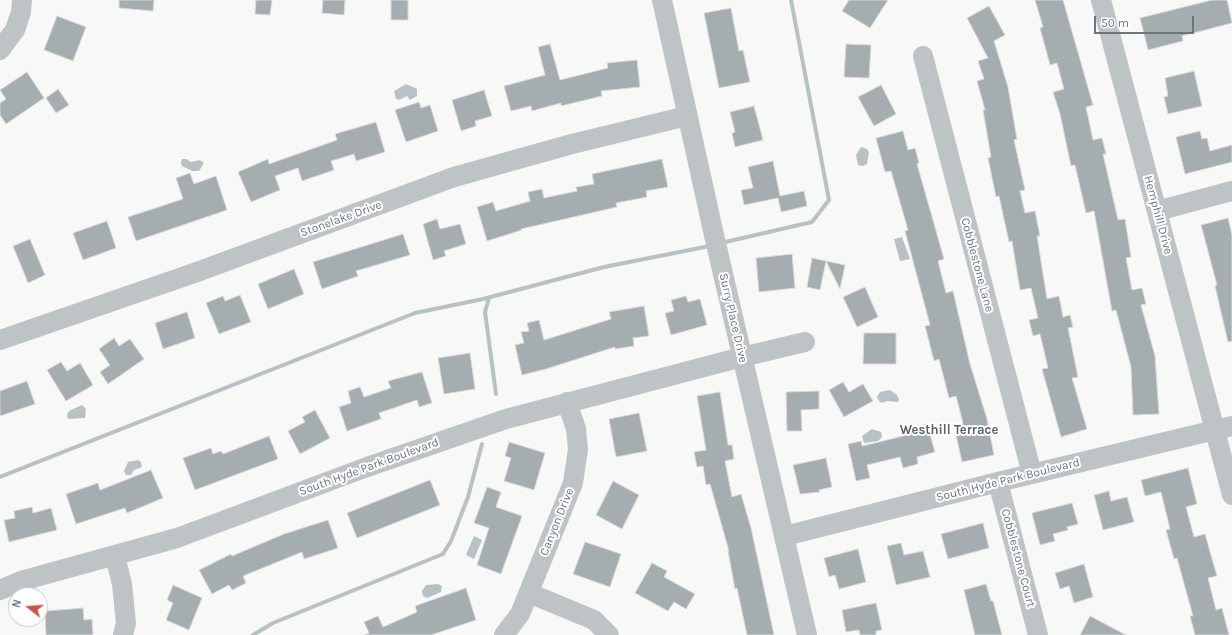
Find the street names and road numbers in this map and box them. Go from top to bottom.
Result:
street label: Hemphill Drive [1141,174,1175,256]
street label: Stonelake Drive [298,198,384,240]
street label: Cobblestone Lane [958,216,996,314]
street label: Surry Place Drive [716,272,750,364]
street label: South Hyde Park Boulevard [297,435,441,499]
street label: South Hyde Park Boulevard [935,455,1081,505]
street label: Canyon Drive [537,486,577,558]
street label: Cobblestone Court [998,507,1038,609]

